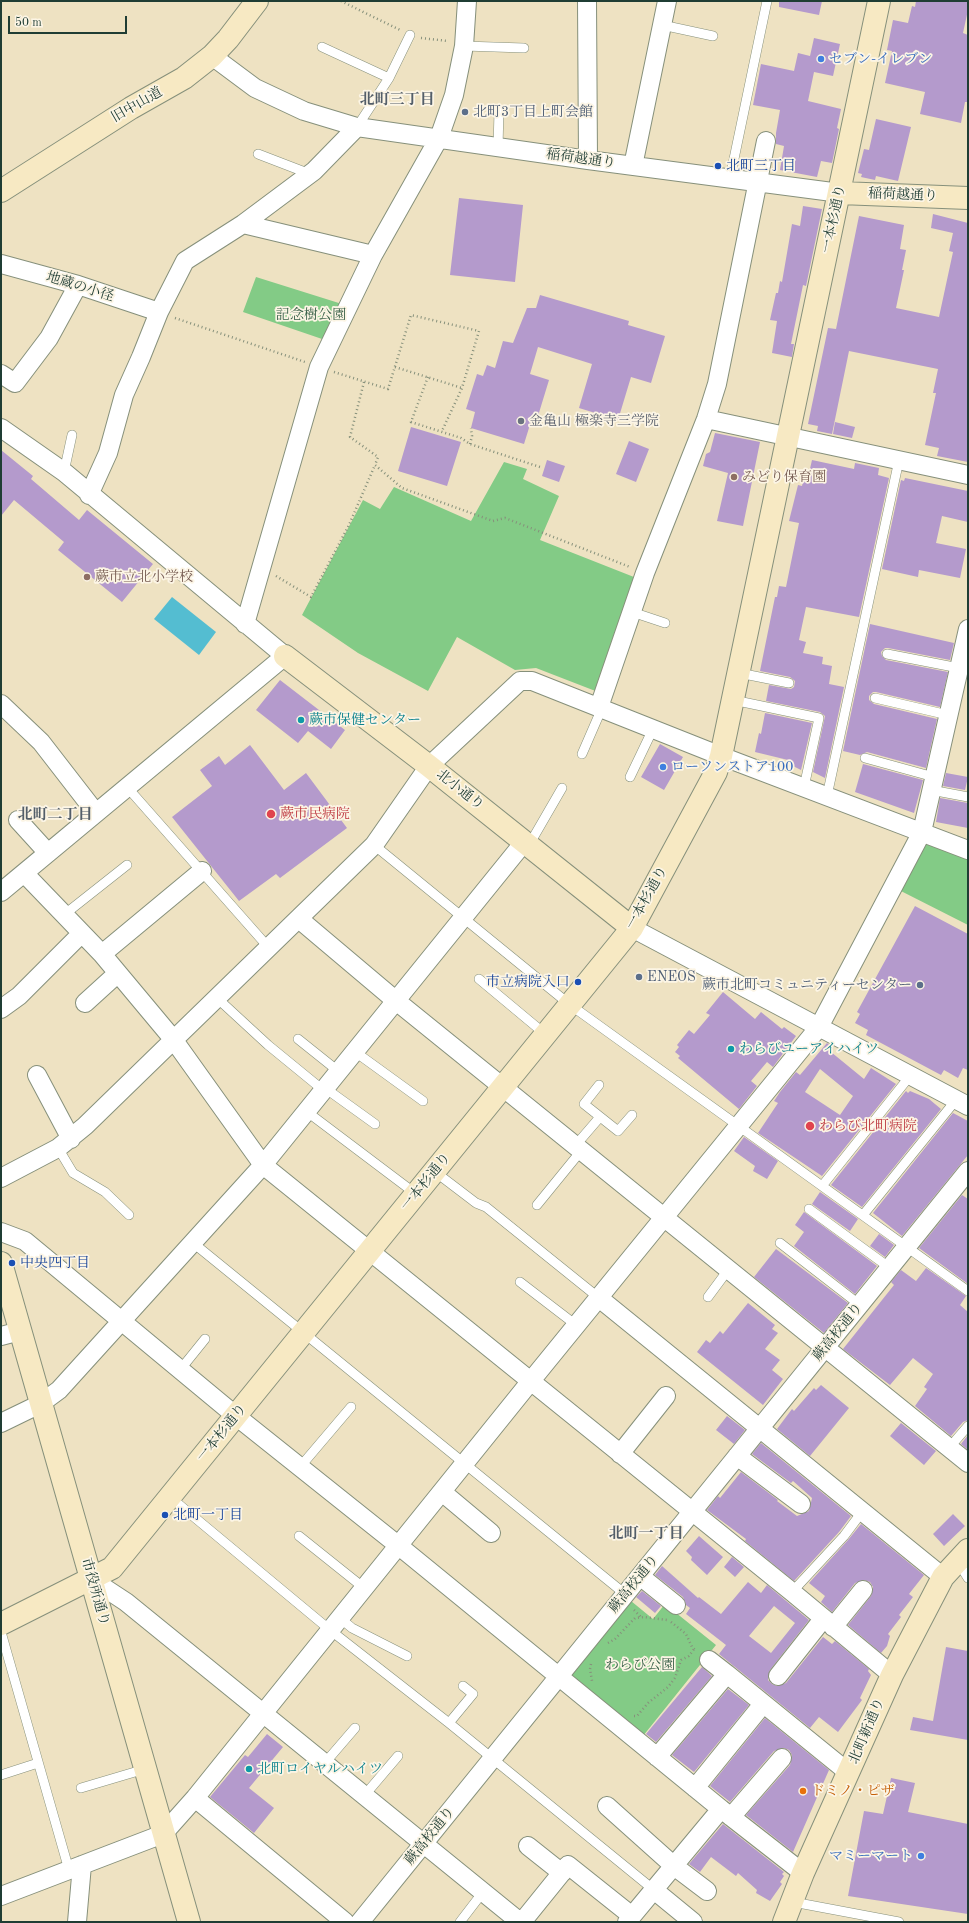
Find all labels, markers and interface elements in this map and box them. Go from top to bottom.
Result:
scale bar [10,8,129,34]
text: 50 m [15,17,42,29]
place label: セブン-イレブン [829,51,932,67]
marker: セブン-イレブン [816,54,826,64]
street label: 旧中山道 [109,84,165,126]
district label: 北町三丁目 [360,91,434,109]
place label: 北町3丁目上町会館 [473,104,593,120]
marker: 北町3丁目上町会館 [460,107,470,117]
street label: 稲荷越通り [545,146,617,172]
place label: 北町三丁目 [726,158,796,174]
marker: 北町三丁目 [713,161,723,171]
street label: 一本杉通り [819,183,849,255]
street label: 稲荷越通り [868,185,938,205]
street label: 地蔵の小径 [44,269,116,305]
park label: 記念樹公園 [276,307,346,323]
place label: 金亀山 極楽寺三学院 [529,413,659,429]
marker: 金亀山 極楽寺三学院 [516,416,526,426]
place label: みどり保育園 [742,469,826,485]
marker: みどり保育園 [729,472,739,482]
place label: 蕨市立北小学校 [95,569,193,585]
marker: 蕨市立北小学校 [82,572,92,582]
place label: 蕨市保健センター [309,712,421,728]
marker: 蕨市保健センター [296,715,306,725]
place label: ローソンストア100 [671,759,793,775]
marker: ローソンストア100 [658,762,668,772]
street label: 北小通り [433,766,487,814]
district label: 北町二丁目 [18,806,92,824]
place label: 蕨市民病院 [280,806,350,822]
marker: 蕨市民病院 [265,808,277,820]
street label: 一本杉通り [623,863,671,933]
place label: ENEOS [647,969,696,985]
marker: ENEOS [634,972,644,982]
place label: 市立病院入口 [486,974,570,990]
marker: 市立病院入口 [573,977,583,987]
place label: 蕨市北町コミュニティーセンター [702,977,912,993]
marker: 蕨市北町コミュニティーセンター [915,980,925,990]
place label: わらびユーアイハイツ [739,1041,879,1057]
marker: わらびユーアイハイツ [726,1044,736,1054]
place label: わらび北町病院 [819,1118,917,1134]
marker: わらび北町病院 [804,1120,816,1132]
street label: 一本杉通り [397,1150,455,1214]
place label: 中央四丁目 [20,1255,90,1271]
marker: 中央四丁目 [7,1258,17,1268]
street label: 蕨高校通り [809,1300,867,1364]
street label: 一本杉通り [193,1401,251,1465]
place label: 北町一丁目 [173,1507,243,1523]
marker: 北町一丁目 [160,1510,170,1520]
district label: 北町一丁目 [609,1525,683,1543]
street label: 蕨高校通り [605,1552,663,1616]
street label: 市役所通り [77,1556,113,1628]
park label: わらび公園 [605,1657,675,1673]
street label: 北町新通り [846,1696,888,1766]
place label: 北町ロイヤルハイツ [257,1761,383,1777]
marker: 北町ロイヤルハイツ [244,1764,254,1774]
place label: ドミノ・ピザ [811,1783,895,1799]
marker: ドミノ・ピザ [798,1786,808,1796]
street label: 蕨高校通り [401,1804,459,1868]
place label: マミーマート [829,1848,913,1864]
marker: マミーマート [916,1851,926,1861]

